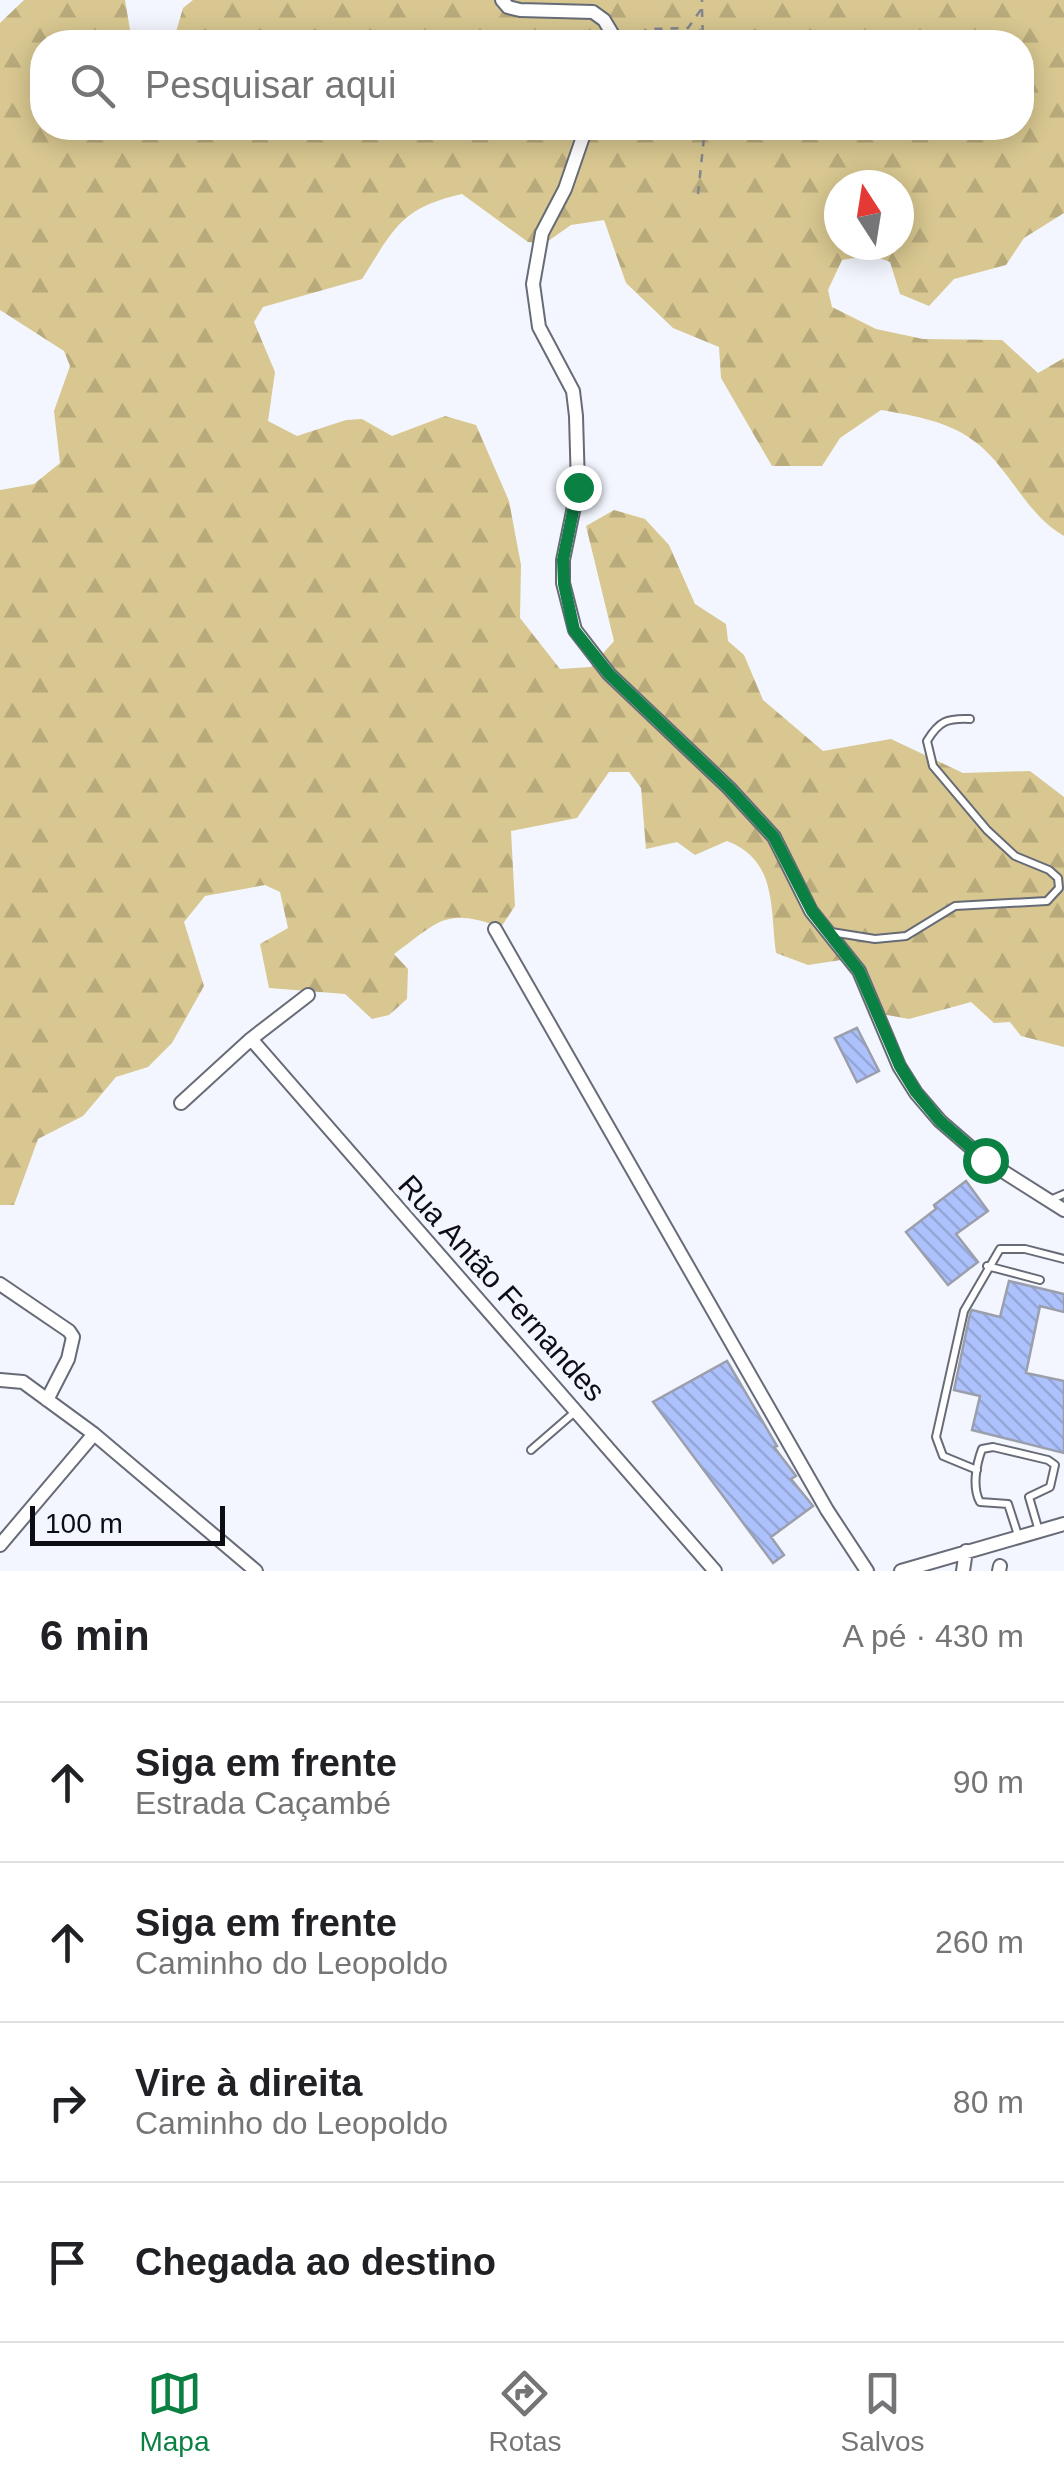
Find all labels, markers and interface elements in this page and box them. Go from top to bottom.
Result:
search box [30,30,1034,140]
icon: search [65,58,120,113]
text: Pesquisar aqui [145,64,396,106]
north arrow [824,170,914,260]
route end [556,465,602,511]
route start [963,1138,1009,1184]
street label: Rua Antão Fernandes [392,1169,612,1407]
scale bar [30,1501,225,1546]
text: 100 m [45,1508,123,1539]
text: 6 min [40,1612,150,1659]
text: A pé · 430 m [843,1618,1024,1654]
text: Siga em frente [135,1742,397,1784]
icon: ahead [40,1755,95,1810]
text: 90 m [953,1764,1024,1800]
text: Estrada Caçambé [135,1785,391,1821]
text: Siga em frente [135,1902,397,1944]
icon: ahead [40,1915,95,1970]
text: 260 m [935,1924,1024,1960]
text: Caminho do Leopoldo [135,1945,448,1981]
text: Vire à direita [135,2062,362,2104]
icon: right [40,2075,95,2130]
text: 80 m [953,2084,1024,2120]
text: Caminho do Leopoldo [135,2105,448,2141]
icon: arrive [40,2235,95,2290]
text: Chegada ao destino [135,2241,496,2283]
tab: Mapa [139,2366,210,2458]
tab: Rotas [488,2366,562,2458]
tab: Salvos [840,2366,925,2458]

